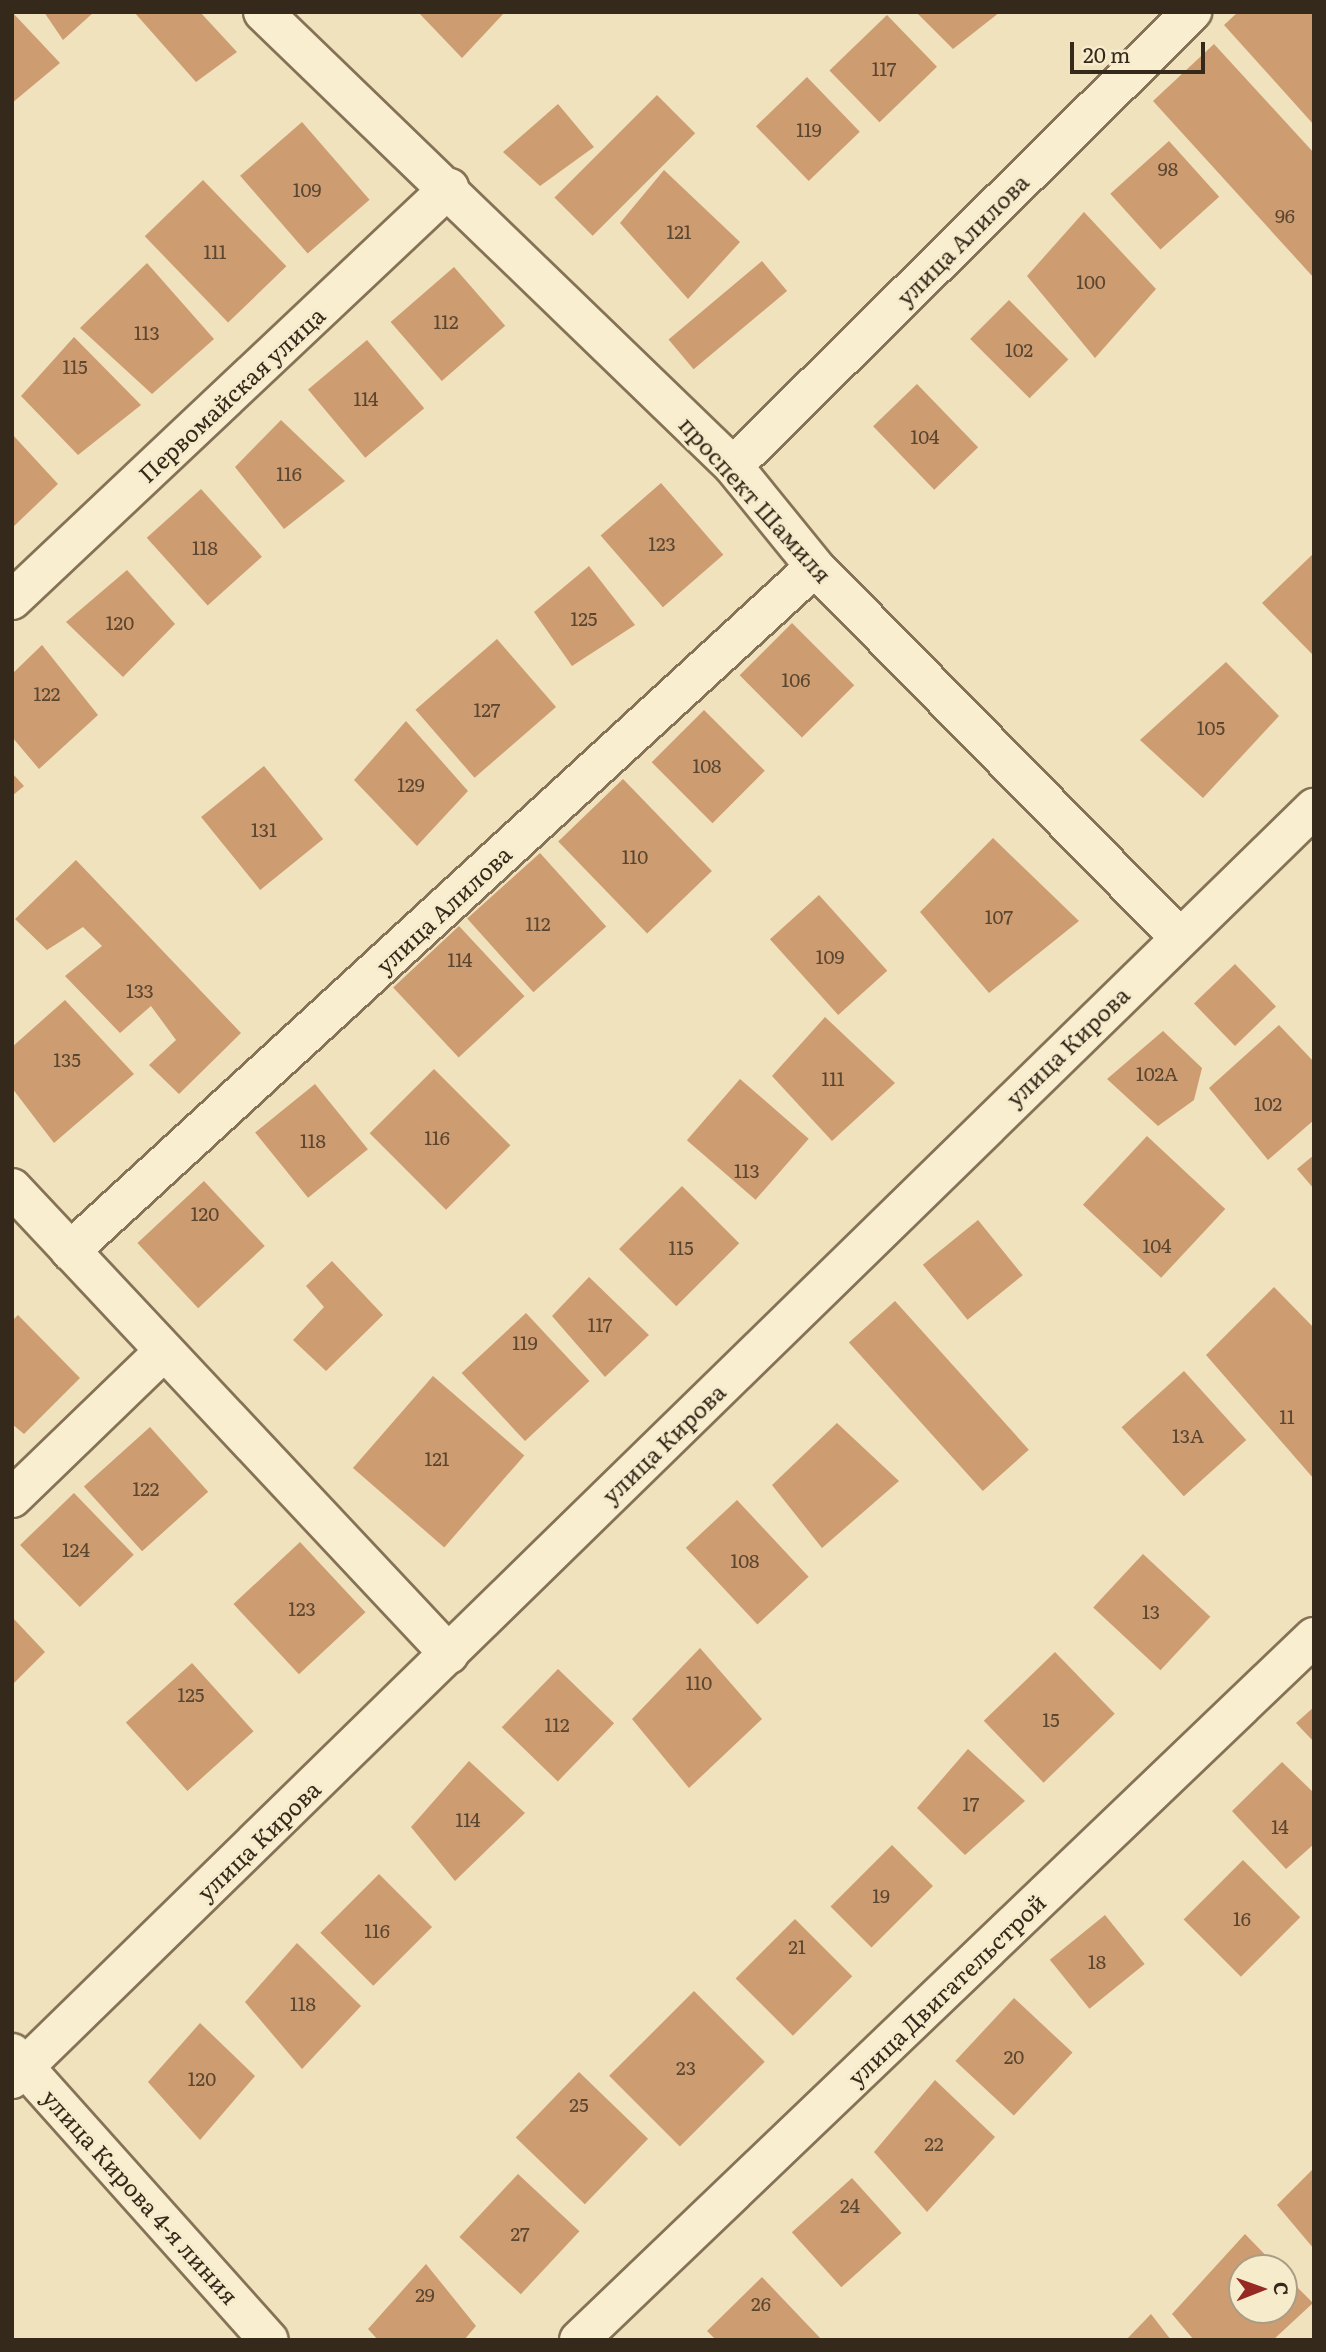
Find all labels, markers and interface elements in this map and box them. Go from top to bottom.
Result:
scale bar [1074,28,1209,72]
text: 20 m [1083,38,1130,69]
house number: 117 [872,58,896,80]
house number: 119 [796,119,822,141]
house number: 98 [1158,158,1178,180]
street label: улица Алилова [890,167,1034,311]
house number: 109 [293,179,321,201]
house number: 96 [1275,205,1295,227]
house number: 121 [666,221,692,243]
house number: 111 [203,241,227,263]
house number: 100 [1076,271,1106,293]
street label: Первомайская улица [132,301,330,487]
house number: 112 [433,311,459,333]
house number: 113 [134,322,160,344]
house number: 102 [1005,339,1033,361]
house number: 115 [62,356,88,378]
house number: 114 [353,388,379,410]
street label: проспект Шамиля [674,410,838,588]
house number: 104 [910,426,940,448]
house number: 116 [276,463,302,485]
house number: 123 [648,533,676,555]
house number: 118 [192,537,218,559]
house number: 125 [570,608,598,630]
house number: 120 [106,612,134,634]
house number: 106 [782,669,810,691]
house number: 122 [34,683,60,705]
house number: 127 [474,699,500,721]
house number: 105 [1197,717,1225,739]
house number: 108 [692,755,722,777]
house number: 129 [397,774,425,796]
house number: 131 [251,819,277,841]
street label: улица Алилова [370,839,516,979]
house number: 110 [622,846,648,868]
house number: 107 [985,906,1013,928]
house number: 112 [525,913,551,935]
house number: 109 [816,946,844,968]
house number: 114 [447,949,473,971]
house number: 133 [126,980,154,1002]
street label: улица Кирова [1000,980,1134,1112]
house number: 135 [53,1049,81,1071]
house number: 102А [1136,1063,1178,1085]
house number: 111 [821,1068,845,1090]
house number: 102 [1254,1093,1282,1115]
house number: 116 [424,1127,450,1149]
house number: 118 [300,1130,326,1152]
house number: 113 [734,1160,760,1182]
house number: 120 [191,1203,219,1225]
house number: 104 [1142,1235,1172,1257]
house number: 115 [668,1237,694,1259]
house number: 117 [588,1314,612,1336]
house number: 119 [512,1332,538,1354]
street label: улица Кирова [596,1377,730,1509]
house number: 11 [1279,1406,1295,1428]
house number: 13А [1172,1425,1204,1447]
house number: 121 [424,1448,450,1470]
house number: 122 [133,1478,159,1500]
house number: 124 [62,1539,90,1561]
house number: 108 [730,1550,760,1572]
house number: 123 [288,1598,316,1620]
house number: 13 [1142,1601,1160,1623]
house number: 110 [686,1672,712,1694]
house number: 125 [177,1684,205,1706]
house number: 15 [1042,1709,1060,1731]
house number: 112 [544,1714,570,1736]
street label: улица Кирова [191,1774,325,1906]
house number: 17 [963,1793,979,1815]
house number: 114 [455,1809,481,1831]
house number: 14 [1271,1816,1289,1838]
house number: 19 [872,1885,890,1907]
street label: улица Двигательстрой [841,1887,1051,2091]
house number: 16 [1233,1908,1251,1930]
house number: 116 [364,1920,390,1942]
house number: 21 [788,1936,806,1958]
house number: 18 [1088,1951,1106,1973]
house number: 118 [290,1993,316,2015]
house number: 20 [1004,2046,1024,2068]
house number: 23 [676,2057,696,2079]
house number: 120 [188,2068,216,2090]
street label: улица Кирова 4-я линия [37,2083,245,2309]
house number: 25 [569,2094,589,2116]
house number: 22 [924,2133,944,2155]
house number: 24 [840,2195,860,2217]
house number: 27 [510,2223,530,2245]
north arrow [1228,2254,1298,2324]
text: С [1268,2282,1296,2296]
house number: 29 [415,2284,435,2306]
house number: 26 [751,2293,771,2315]

